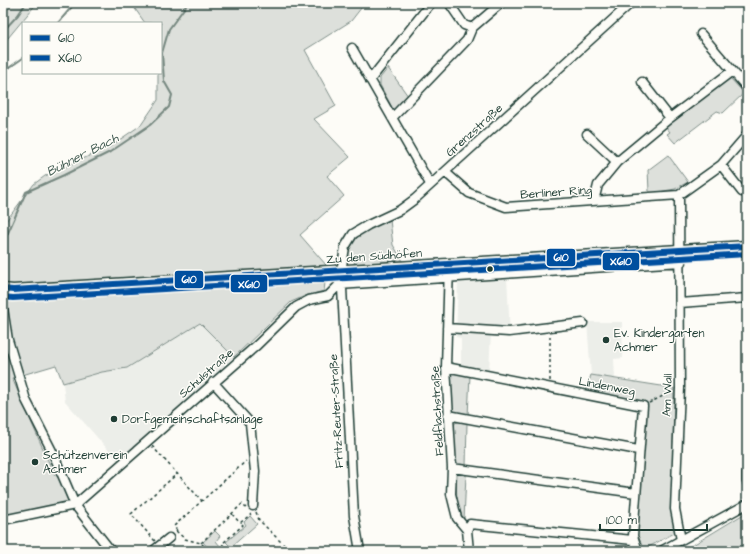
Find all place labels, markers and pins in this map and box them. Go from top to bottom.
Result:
unlabelled marker [485,264,495,274]
place label: Ev. Kindergarten Achmer [614,325,704,356]
marker: Ev. Kindergarten Achmer [601,335,611,345]
place label: Dorfgemeinschaftsanlage [122,411,264,429]
marker: Dorfgemeinschaftsanlage [109,414,119,424]
place label: Schützenverein Achmer [43,447,127,478]
marker: Schützenverein Achmer [30,457,40,467]

